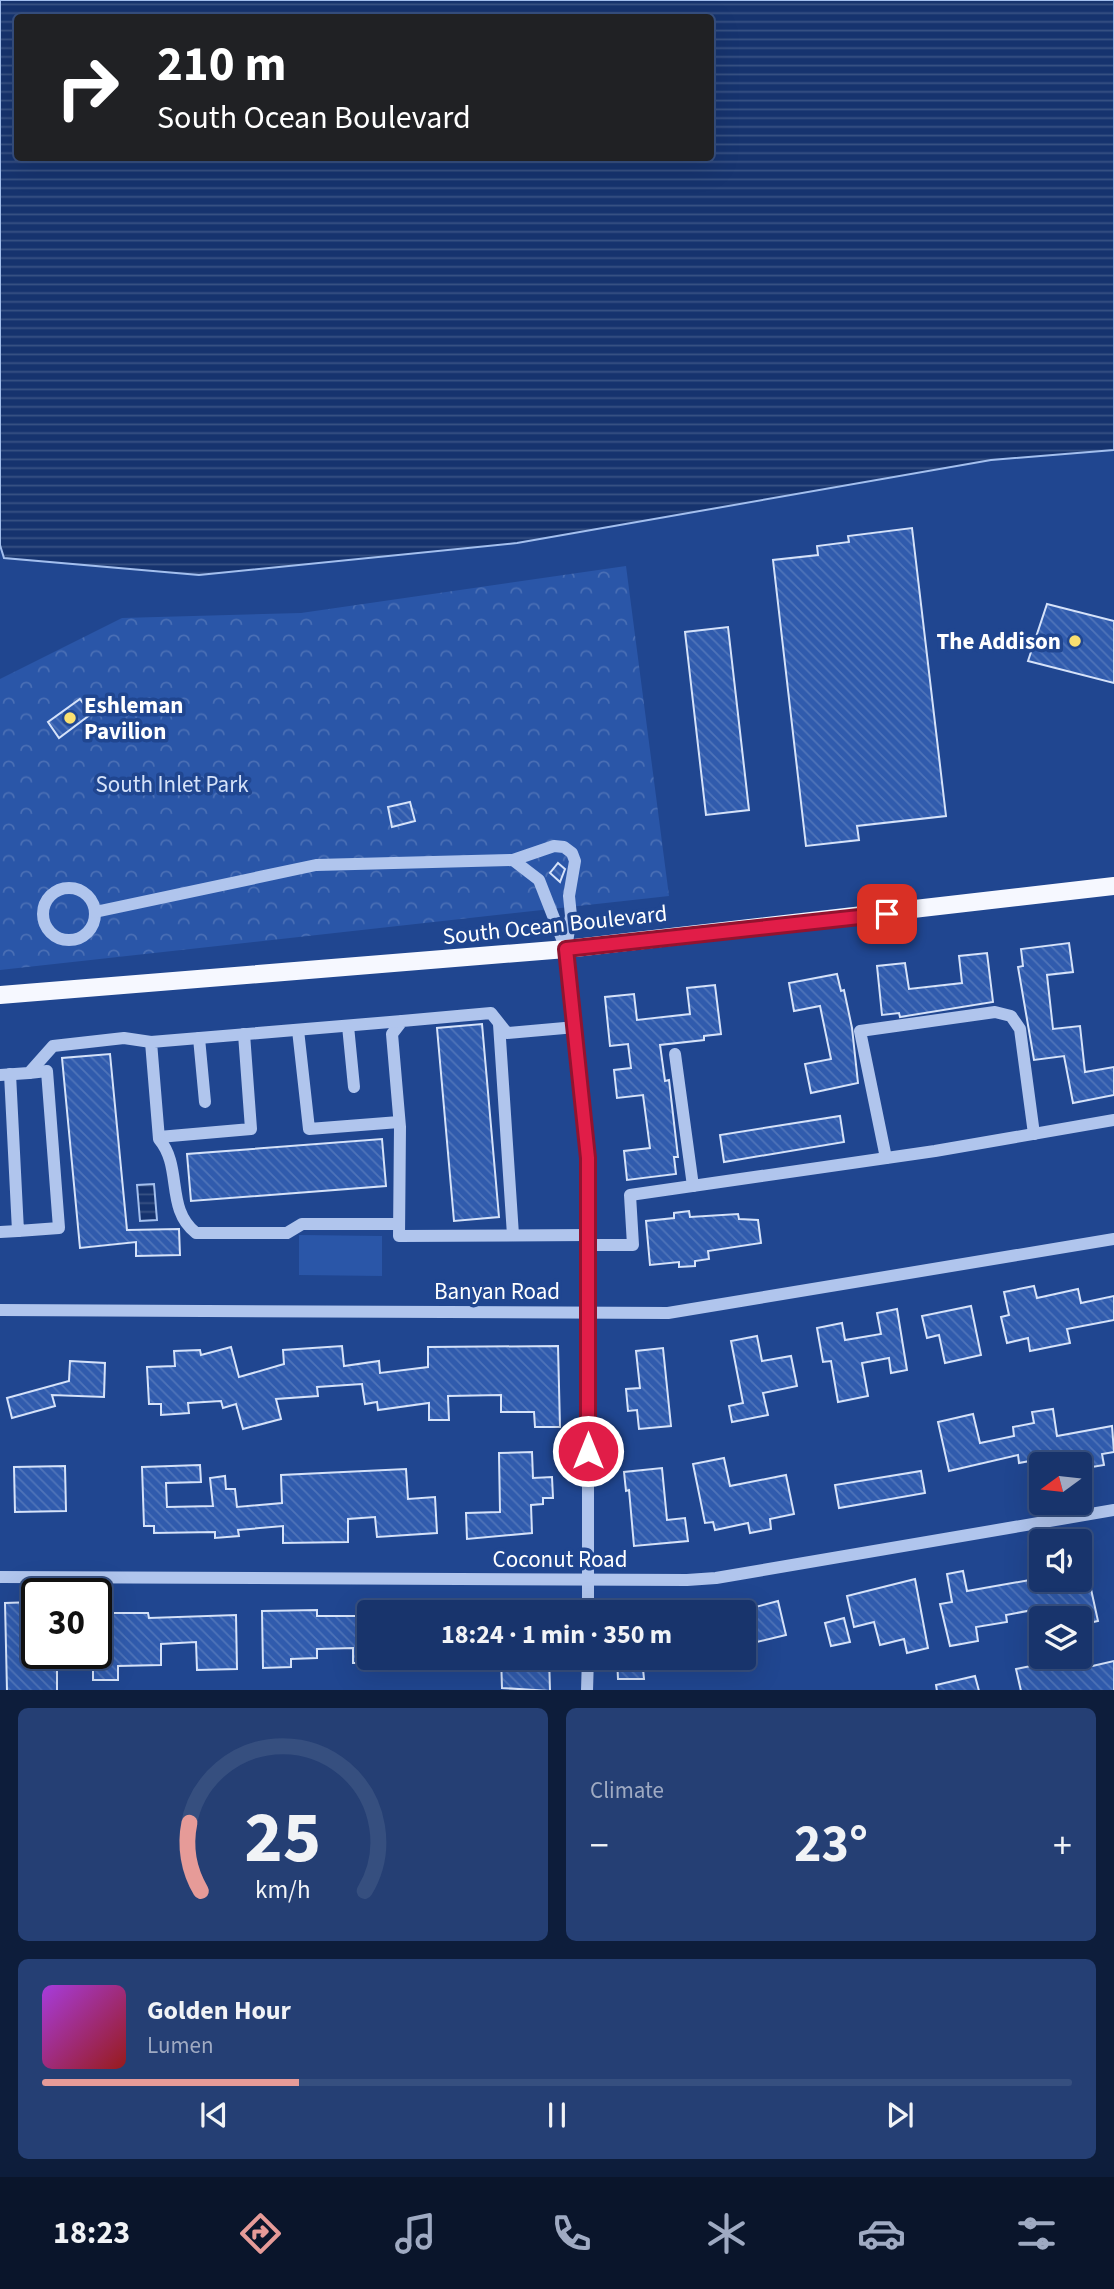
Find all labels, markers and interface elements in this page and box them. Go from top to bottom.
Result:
text: 210 m [157,30,286,100]
icon: right [42,42,133,133]
text: South Ocean Boulevard [157,95,471,141]
place label: The Addison [937,625,1061,658]
marker: The Addison [1067,633,1083,649]
place label: Eshleman Pavilion [84,689,183,748]
marker: Eshleman Pavilion [62,710,78,726]
park label: South Inlet Park [95,768,249,801]
pin [857,884,917,944]
icon: arrive [868,895,906,933]
street label: South Ocean Boulevard [441,897,669,953]
street label: Banyan Road [434,1275,560,1308]
position arrow [551,1414,625,1488]
north arrow [1029,1452,1092,1516]
map controls [1029,1452,1092,1669]
button: sound [1029,1529,1092,1592]
street label: Coconut Road [493,1543,627,1576]
speed limit sign: 30 [21,1578,112,1669]
button: layers [1029,1606,1092,1669]
text: 18:24 · 1 min · 350 m [441,1616,672,1653]
text: Climate [590,1774,664,1807]
text: 25 [245,1786,321,1890]
text: 23° [794,1808,868,1882]
text: − [590,1819,609,1873]
text: + [1053,1819,1072,1873]
text: km/h [255,1871,311,1907]
text: Golden Hour [147,1992,291,2029]
text: Lumen [147,2029,214,2062]
icon: previous [195,2096,233,2134]
icon: pause [538,2096,576,2134]
icon: next [881,2096,919,2134]
icon: directions [236,2209,285,2258]
icon: music [391,2209,440,2258]
icon: phone [547,2209,596,2258]
icon: climate [702,2209,751,2258]
icon: car [857,2209,906,2258]
icon: filters [1012,2209,1061,2258]
text: 18:23 [53,2210,130,2256]

